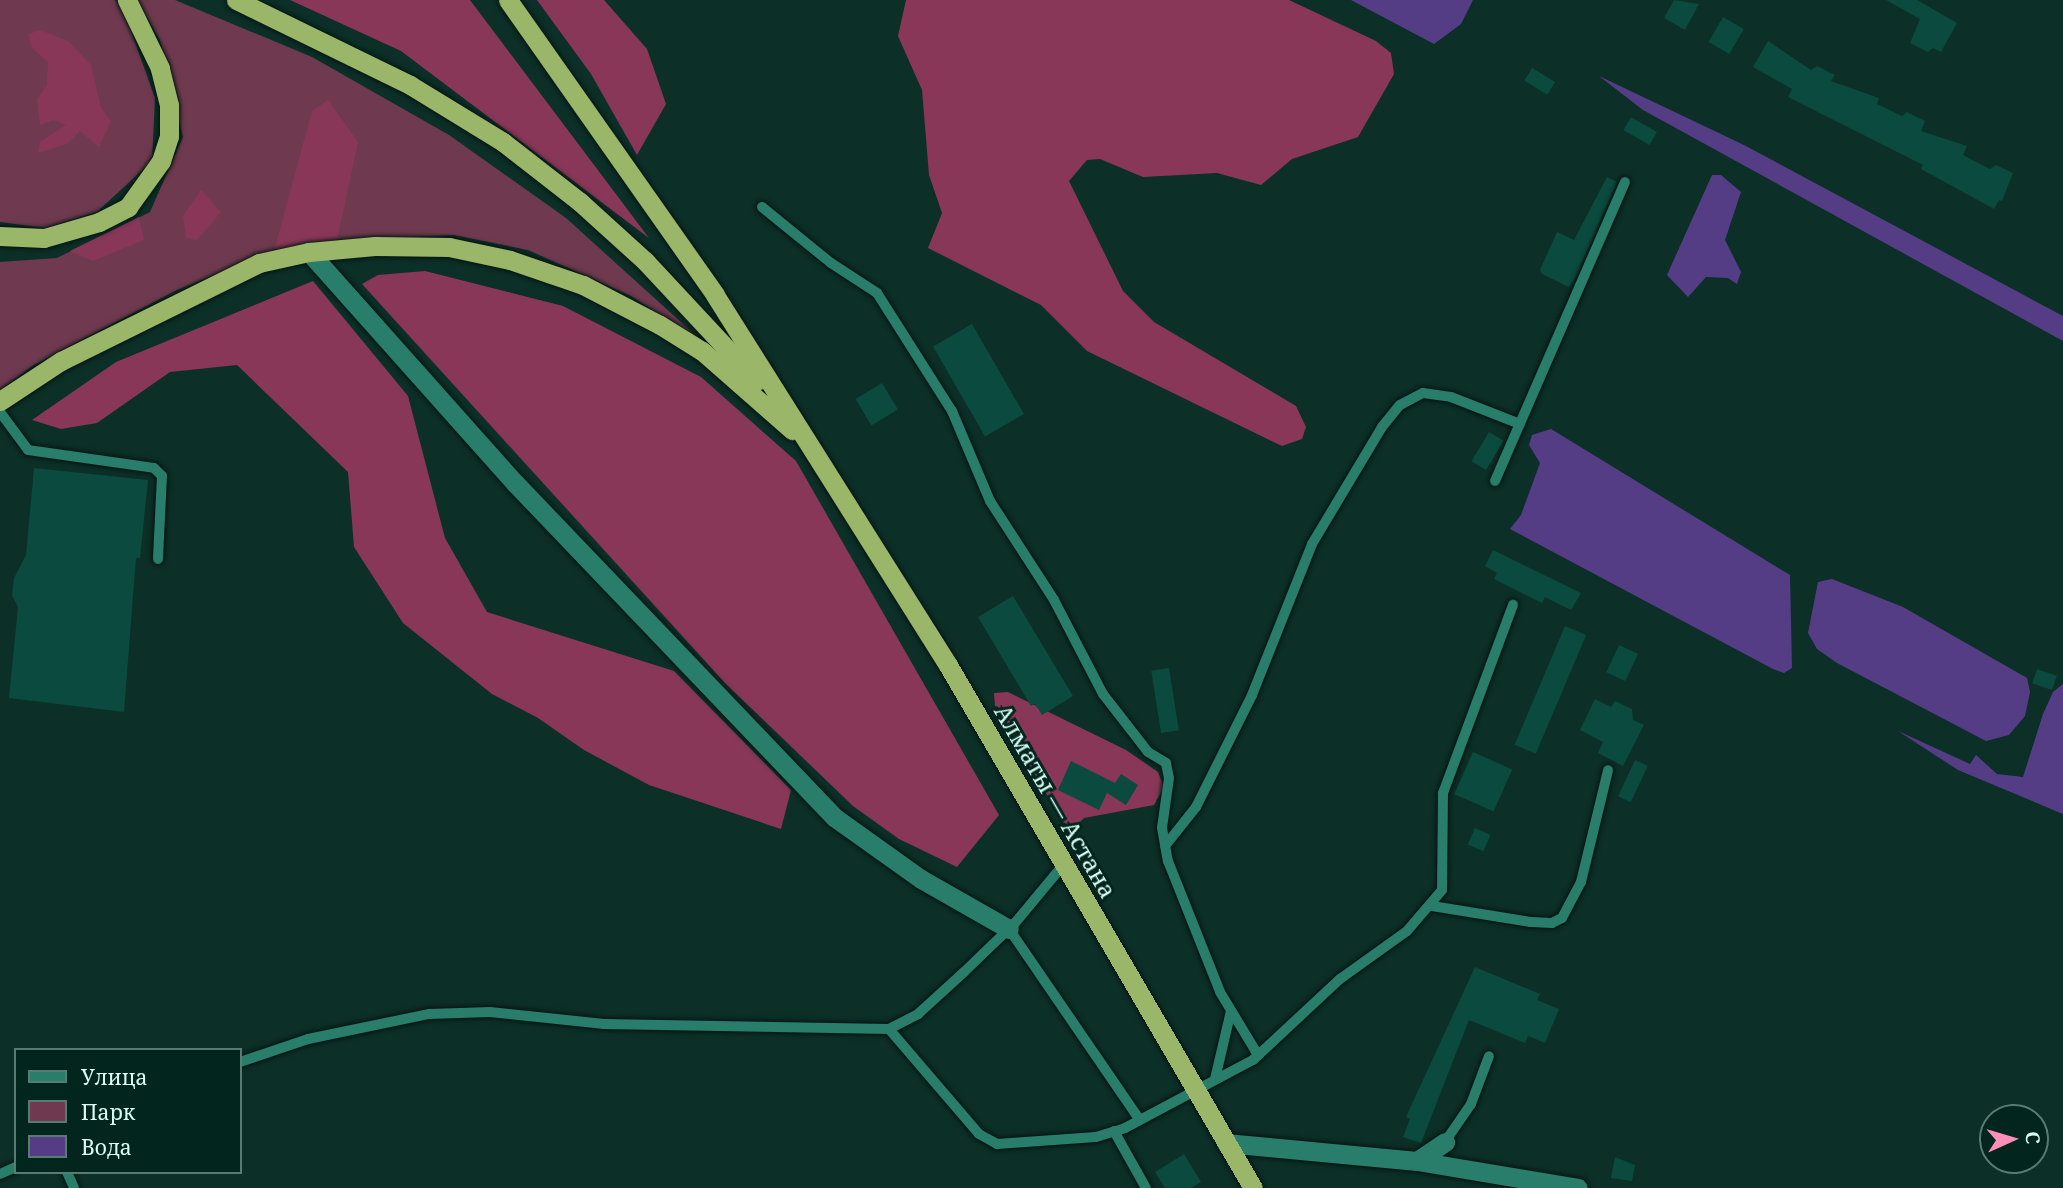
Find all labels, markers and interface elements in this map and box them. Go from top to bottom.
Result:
street label: Алматы — Астана [989,699,1123,903]
legend [14,1048,242,1174]
text: Улица [81,1063,148,1091]
text: Парк [81,1098,135,1126]
north arrow [1979,1104,2049,1174]
text: С [2020,1131,2046,1145]
text: Вода [81,1133,132,1161]

